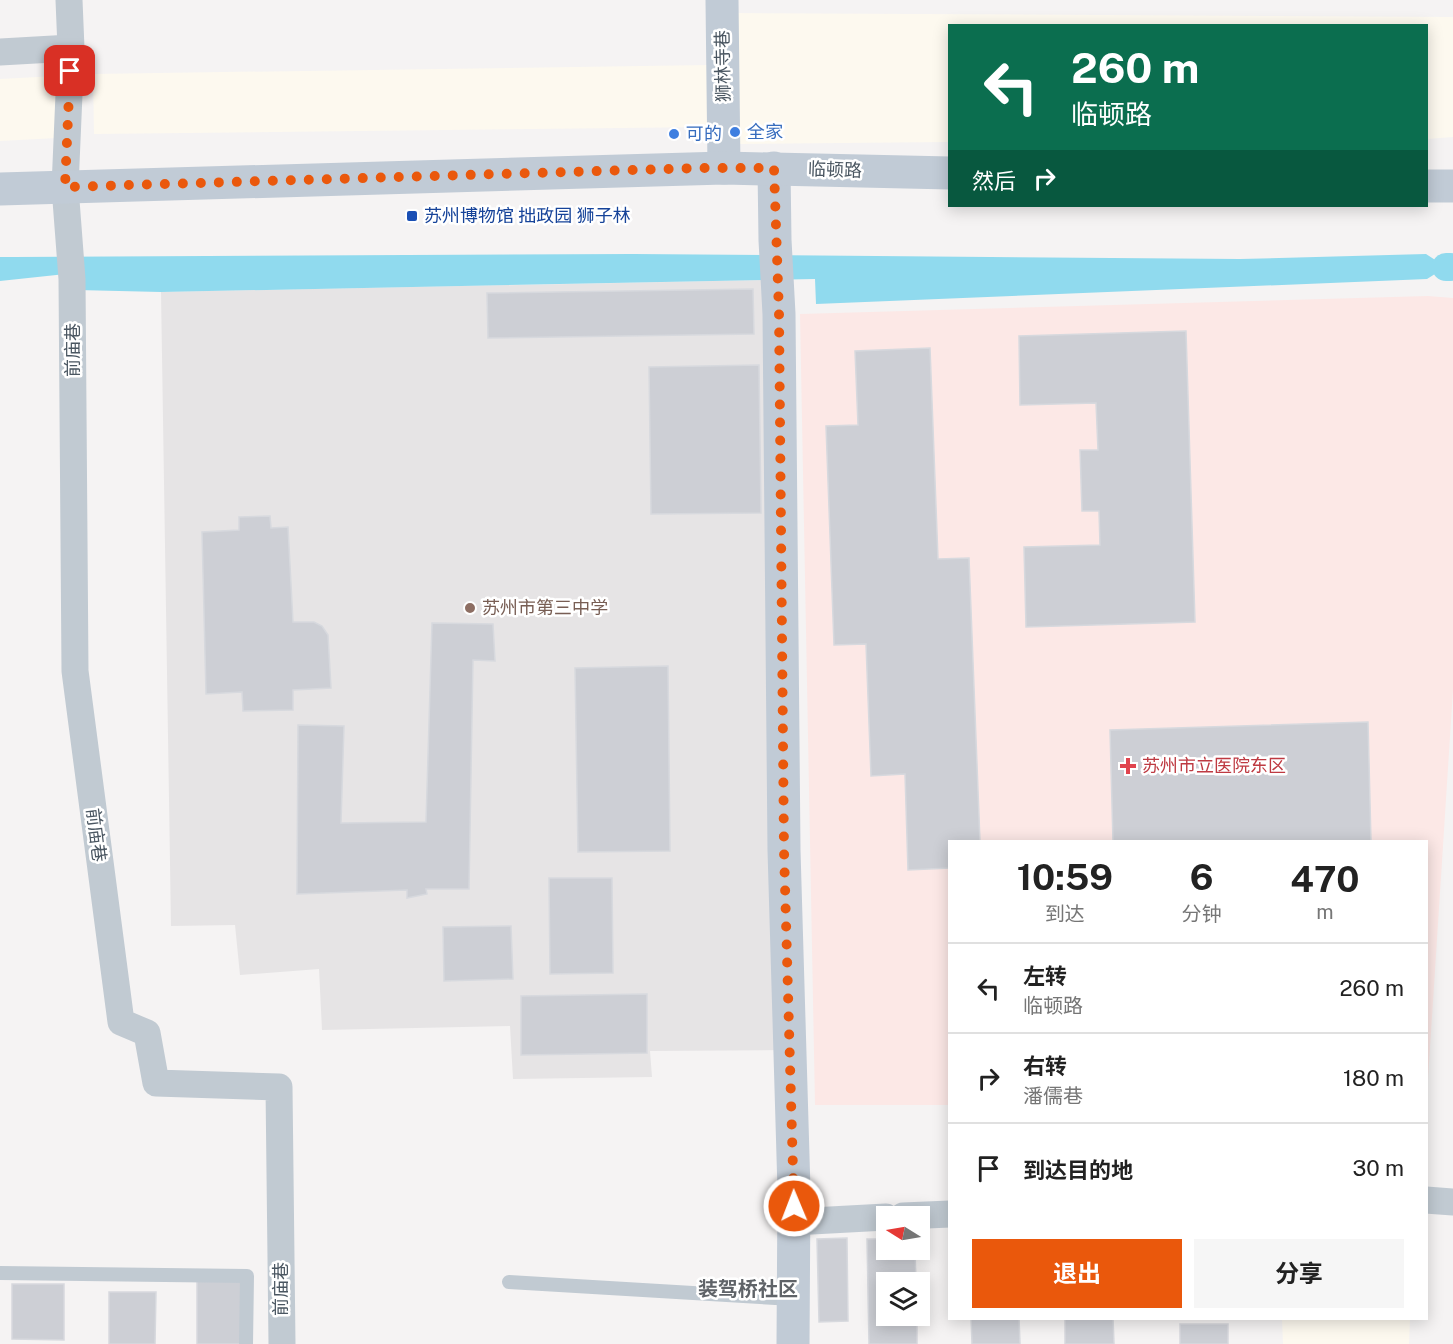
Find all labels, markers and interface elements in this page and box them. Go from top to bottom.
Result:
street label: 狮林寺巷 [711,30,734,102]
text: 260 m [1071,43,1199,92]
pin [44,45,95,96]
icon: left [972,48,1050,126]
icon: arrive [53,54,86,87]
text: 临顿路 [1071,98,1152,130]
place label: 全家 [747,121,783,142]
place label: 可的 [686,123,722,144]
marker: 全家 [728,125,742,139]
marker: 可的 [667,127,681,141]
street label: 临顿路 [808,158,862,181]
icon: right [1028,162,1061,195]
text: 然后 [972,168,1016,194]
place label: 苏州博物馆 拙政园 狮子林 [424,205,631,226]
marker: 苏州博物馆 拙政园 狮子林 [405,209,419,223]
street label: 前庙巷 [62,323,83,377]
place label: 苏州市第三中学 [482,597,608,618]
marker: 苏州市第三中学 [463,601,477,615]
place label: 苏州市立医院东区 [1142,755,1286,776]
marker: 苏州市立医院东区 [1119,757,1137,775]
street label: 前庙巷 [83,807,110,863]
text: 10:59 [1017,856,1113,898]
text: 6 [1190,856,1214,898]
text: 470 [1290,858,1359,900]
text: m [1316,900,1333,924]
text: 到达 [1045,902,1085,926]
text: 分钟 [1182,902,1222,926]
text: 左转 [1023,963,1067,989]
icon: left [972,972,1005,1005]
text: 260 m [1339,975,1404,1001]
text: 临顿路 [1023,994,1083,1018]
text: 右转 [1023,1053,1067,1079]
icon: right [972,1062,1005,1095]
text: 180 m [1343,1065,1404,1091]
text: 潘儒巷 [1023,1084,1083,1108]
icon: arrive [972,1152,1005,1185]
text: 30 m [1352,1155,1404,1181]
text: 到达目的地 [1023,1157,1133,1183]
position arrow [762,1174,826,1238]
north arrow [876,1206,930,1260]
map controls [876,1206,930,1326]
button: 退出 [972,1239,1182,1308]
button: 分享 [1194,1239,1404,1308]
street label: 前庙巷 [270,1262,291,1316]
button: layers [876,1272,930,1326]
district label: 装驾桥社区 [698,1277,798,1301]

